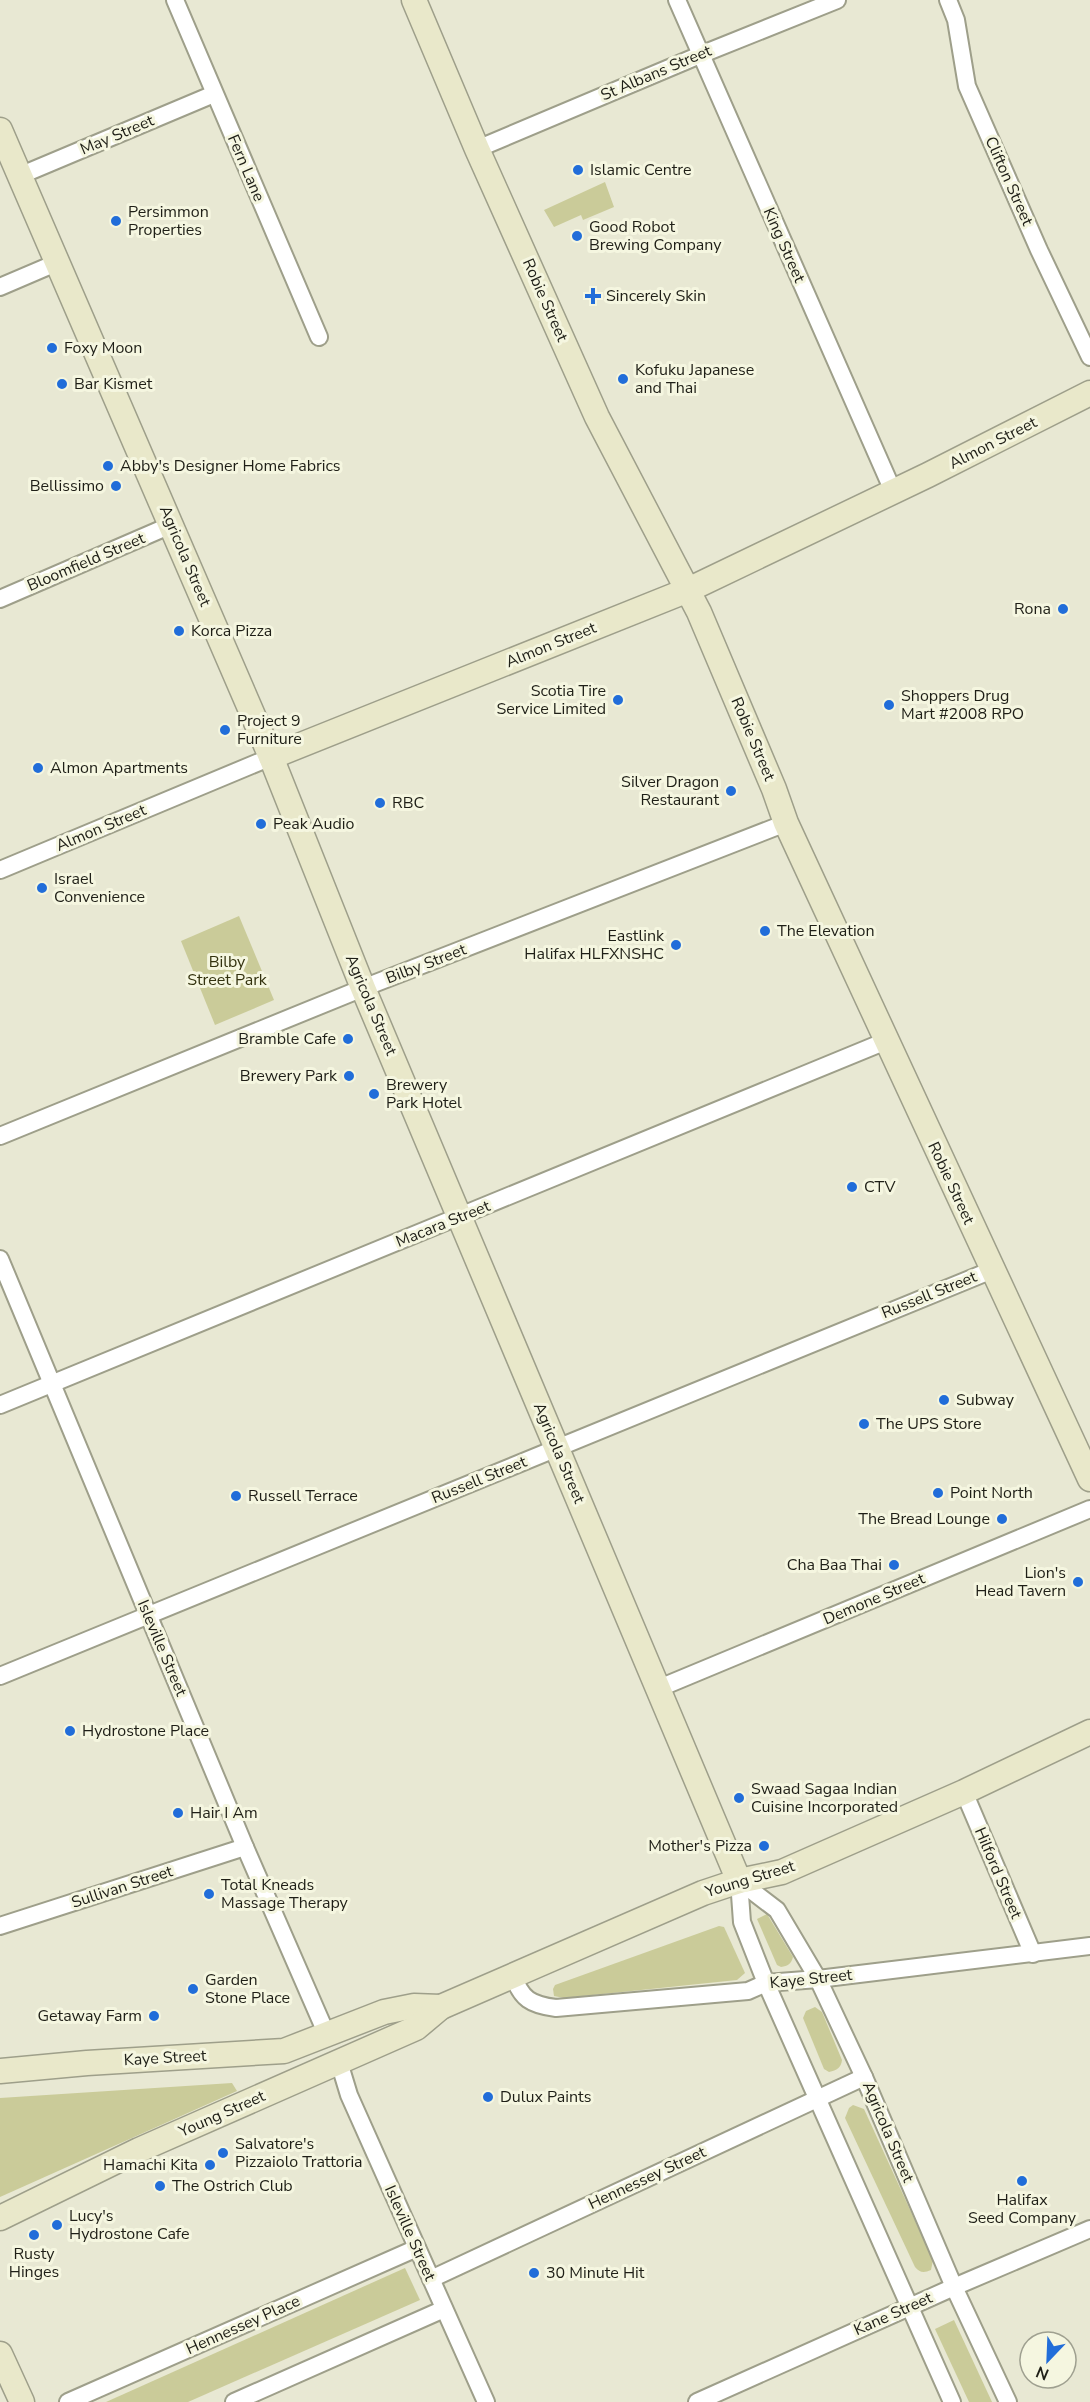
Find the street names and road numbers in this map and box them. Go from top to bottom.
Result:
street label: St Albans Street [597,40,715,106]
street label: May Street [77,109,158,160]
street label: Fern Lane [222,131,270,205]
street label: Clifton Street [980,133,1039,229]
street label: King Street [758,204,810,286]
street label: Robie Street [517,255,573,345]
street label: Almon Street [945,411,1041,475]
street label: Agricola Street [154,502,216,610]
street label: Bloomfield Street [24,527,149,597]
street label: Almon Street [502,617,600,673]
street label: Robie Street [726,694,781,785]
street label: Almon Street [53,799,150,857]
street label: Bilby Street [383,938,470,989]
street label: Agricola Street [340,951,402,1059]
street label: Robie Street [922,1138,980,1228]
street label: Macara Street [393,1195,494,1253]
street label: Russell Street [878,1266,980,1324]
street label: Agricola Street [528,1399,590,1507]
street label: Russell Street [428,1451,530,1509]
street label: Demone Street [820,1568,929,1630]
street label: Isleville Street [132,1597,192,1700]
street label: Hilford Street [969,1824,1027,1922]
street label: Young Street [702,1855,798,1903]
street label: Sullivan Street [68,1860,176,1914]
street label: Kaye Street [769,1964,854,1994]
street label: Kaye Street [123,2045,207,2071]
street label: Agricola Street [857,2078,919,2186]
street label: Young Street [174,2085,269,2143]
street label: Hennessey Street [585,2141,710,2215]
street label: Isleville Street [379,2182,441,2285]
street label: Kane Street [850,2287,936,2341]
street label: Hennessey Place [183,2290,303,2360]

